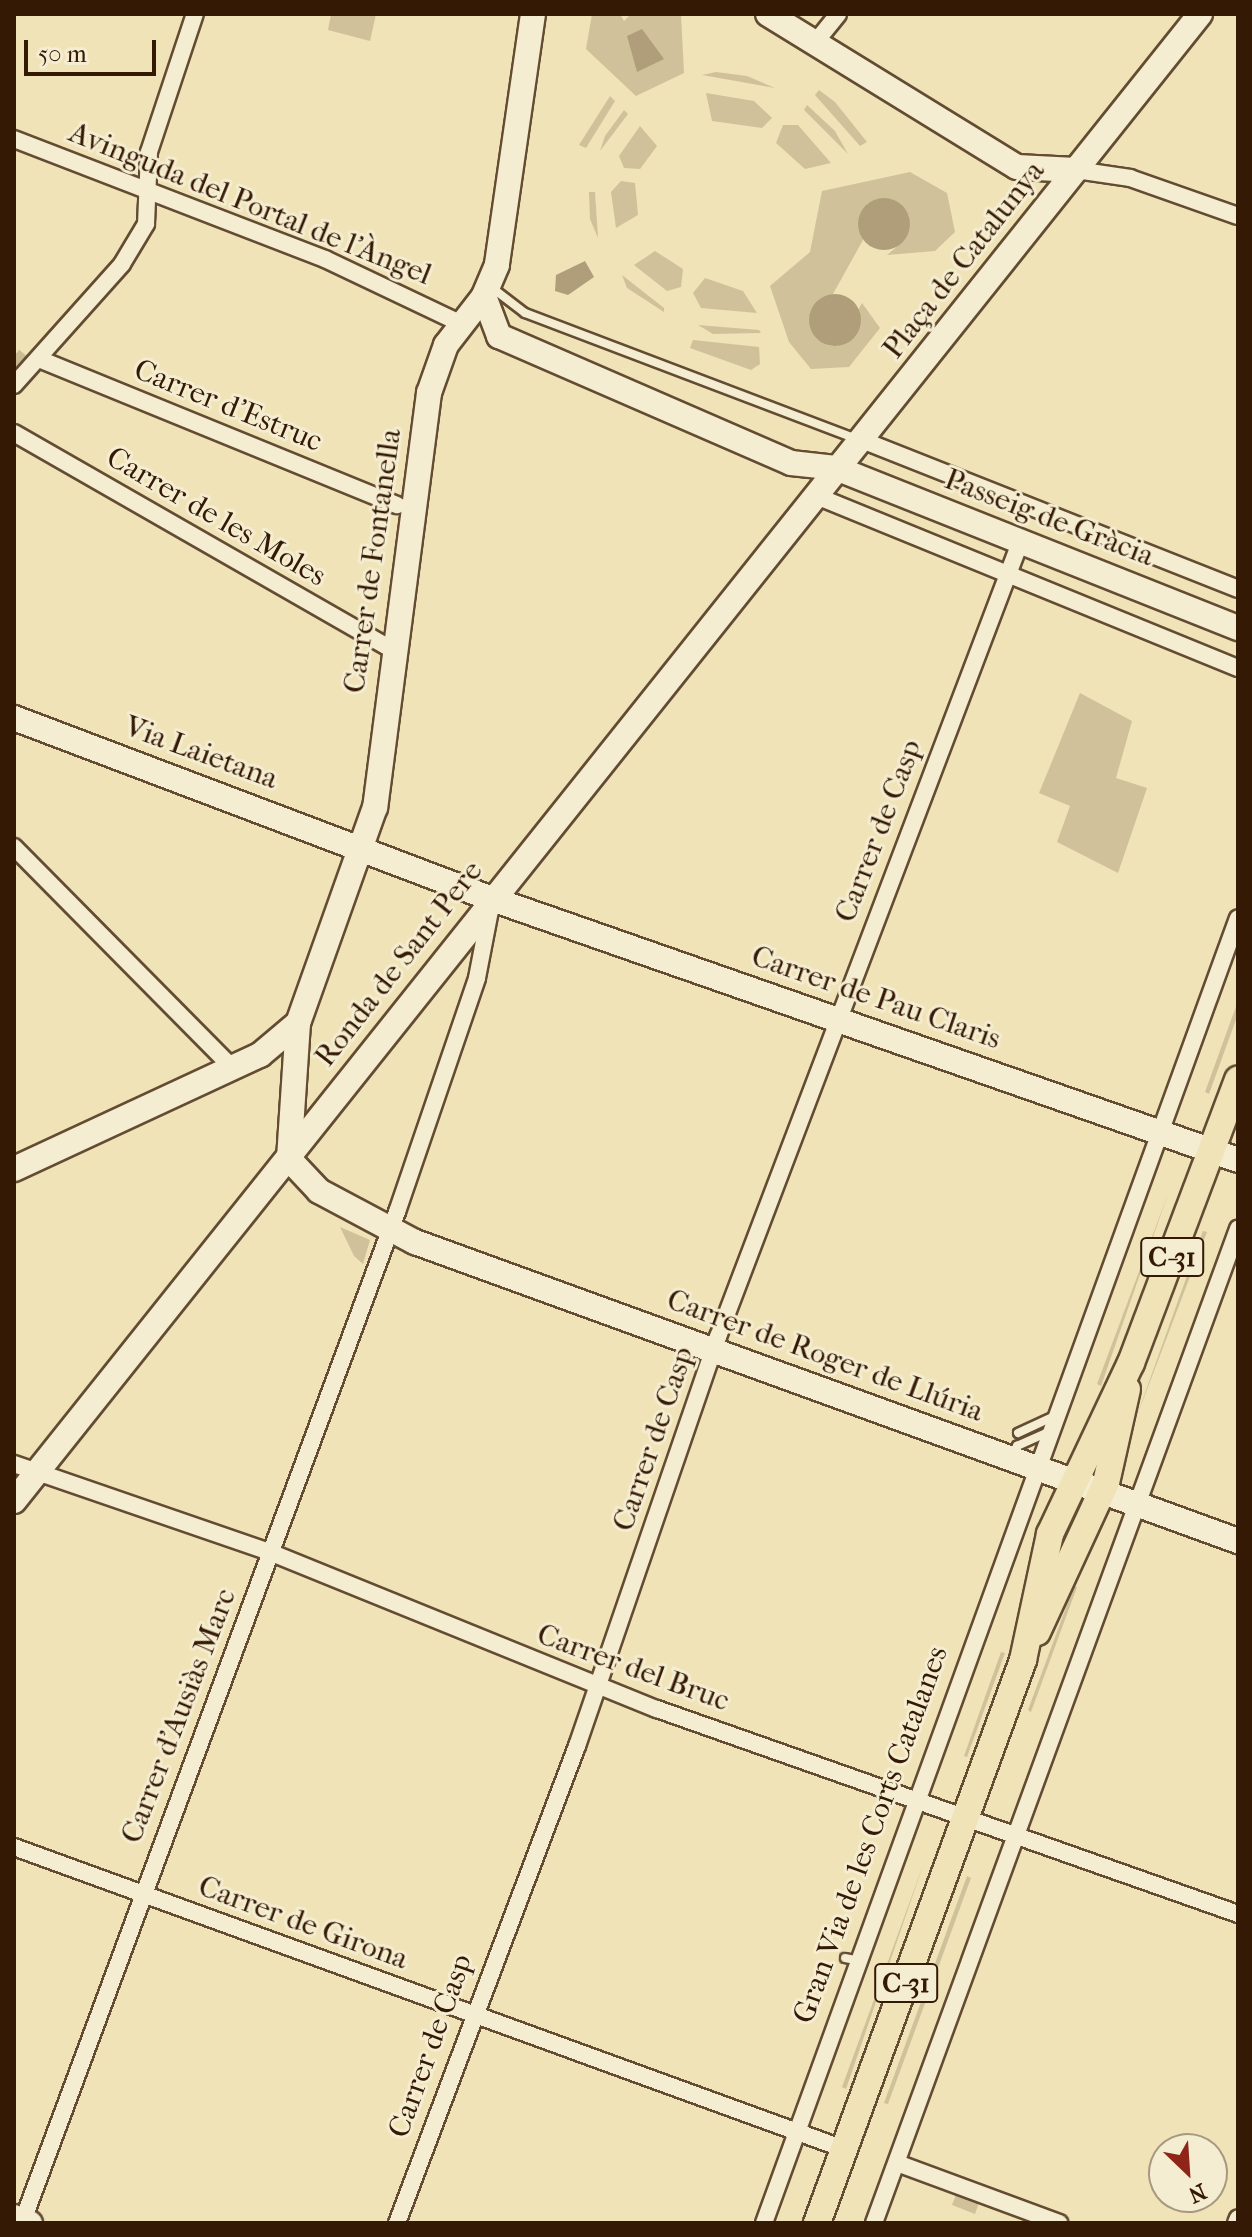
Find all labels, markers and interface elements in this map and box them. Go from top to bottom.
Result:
scale bar [28,24,160,74]
text: 50 m [38,40,87,68]
street label: Avinguda del Portal de l'Àngel [64,115,436,293]
street label: Plaça de Catalunya [876,154,1052,366]
street label: Carrer d'Estruc [129,352,327,460]
street label: Carrer de Fontanella [337,427,409,695]
street label: Carrer de les Moles [100,440,332,594]
street label: Passeig de Gràcia [939,462,1159,574]
street label: Via Laietana [120,709,282,797]
street label: Carrer de Casp [828,735,930,927]
street label: Ronda de Sant Pere [307,854,491,1074]
street label: Carrer de Pau Claris [747,938,1005,1058]
road number: C-31 [1140,1233,1204,1281]
street label: Carrer de Roger de Llúria [662,1282,988,1430]
street label: Carrer de Casp [606,1342,702,1536]
street label: Carrer d'Ausiàs Marc [114,1584,244,1848]
street label: Carrer del Bruc [532,1617,734,1719]
street label: Gran Via de les Corts Catalanes [786,1642,956,2028]
street label: Carrer de Girona [193,1868,413,1978]
street label: Carrer de Casp [381,1949,481,2143]
road number: C-31 [874,1959,938,2007]
north arrow [1148,2133,1228,2213]
text: N [1184,2178,1210,2208]

